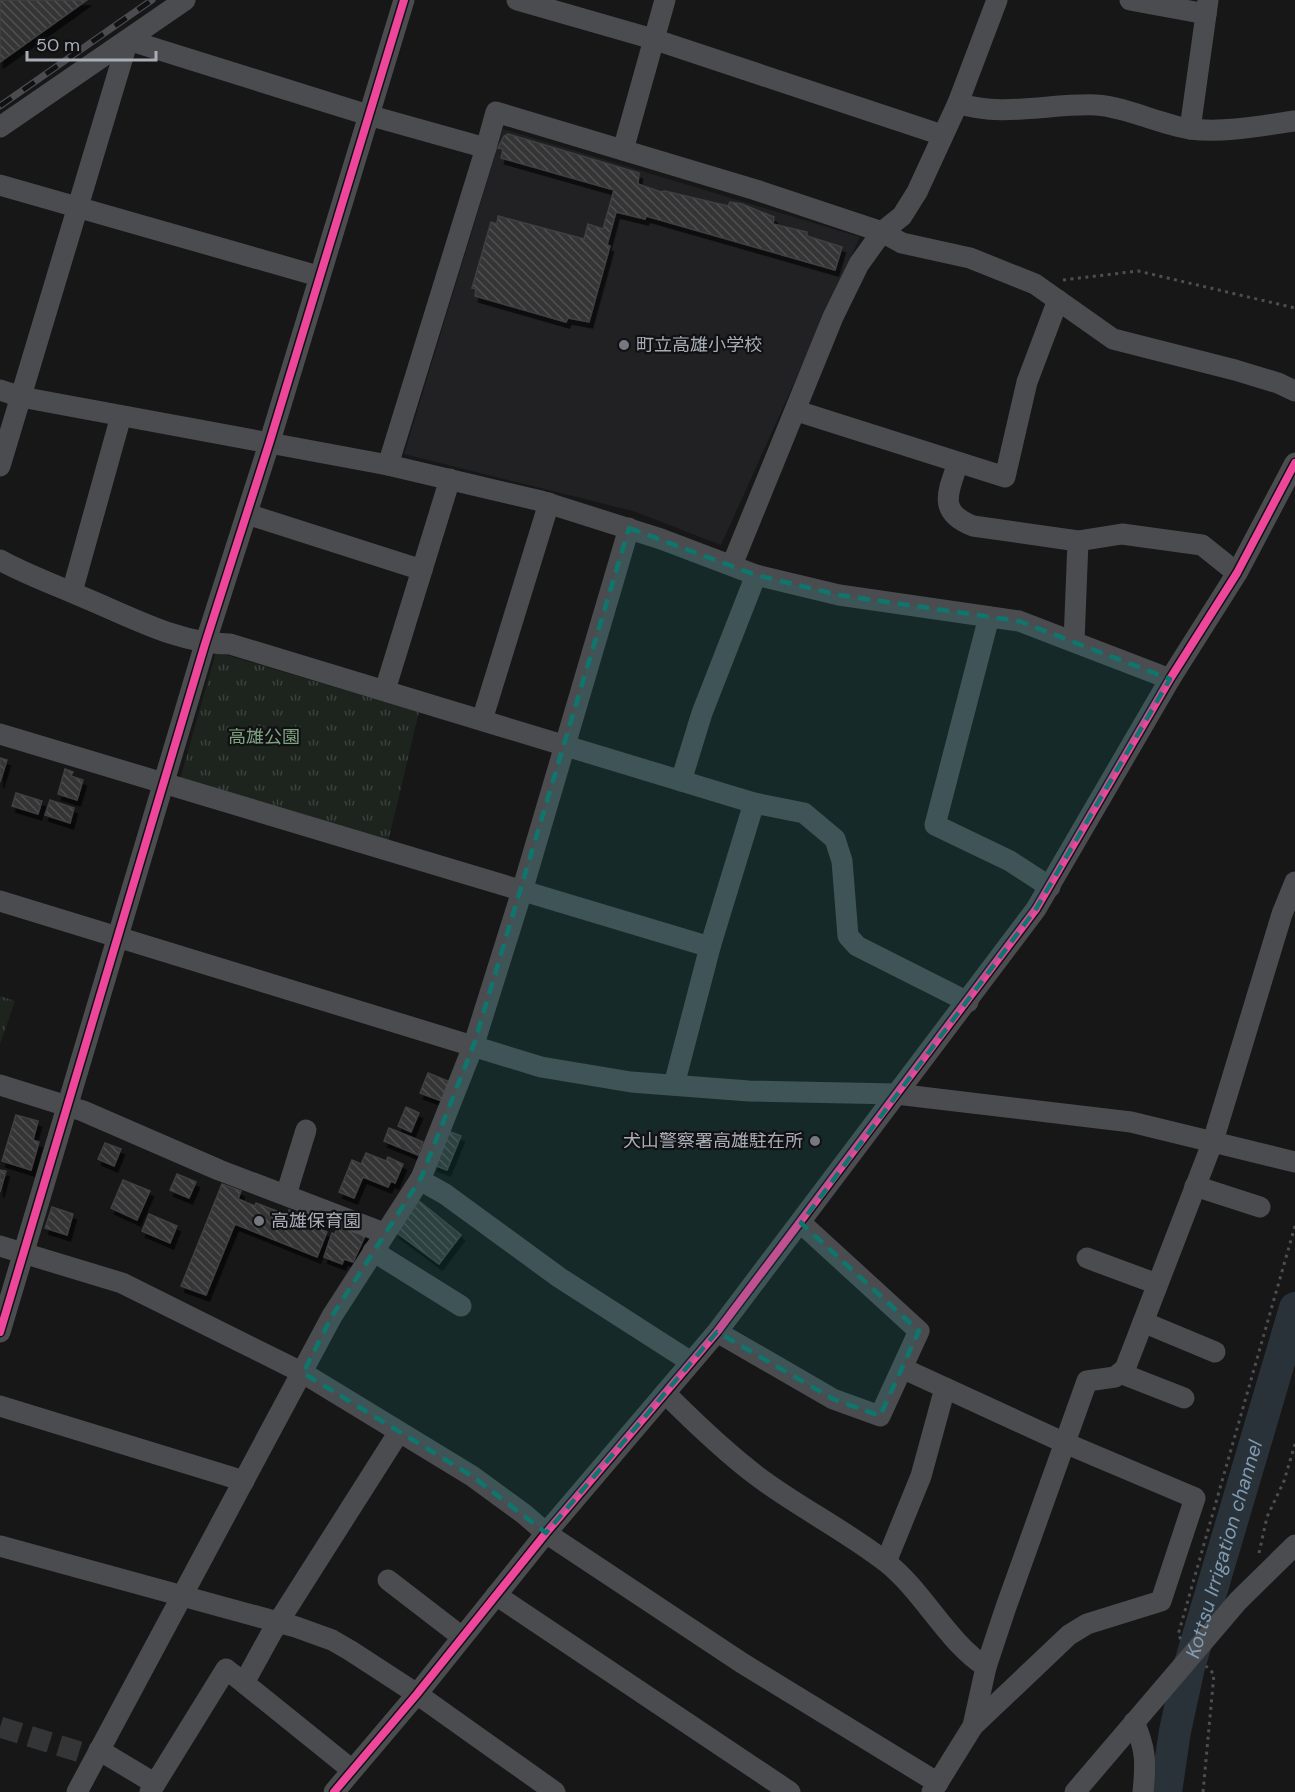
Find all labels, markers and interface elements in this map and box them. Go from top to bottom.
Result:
scale bar [27,24,156,62]
text: 50 m [36,33,80,57]
place label: 町立高雄小学校 [636,333,762,357]
marker: 町立高雄小学校 [617,338,631,352]
park label: 高雄公園 [228,725,300,749]
place label: 犬山警察署高雄駐在所 [623,1129,803,1153]
marker: 犬山警察署高雄駐在所 [808,1134,822,1148]
place label: 高雄保育園 [271,1209,361,1233]
marker: 高雄保育園 [252,1214,266,1228]
water label: Kottsu Irrigation channel [1179,1437,1268,1661]

